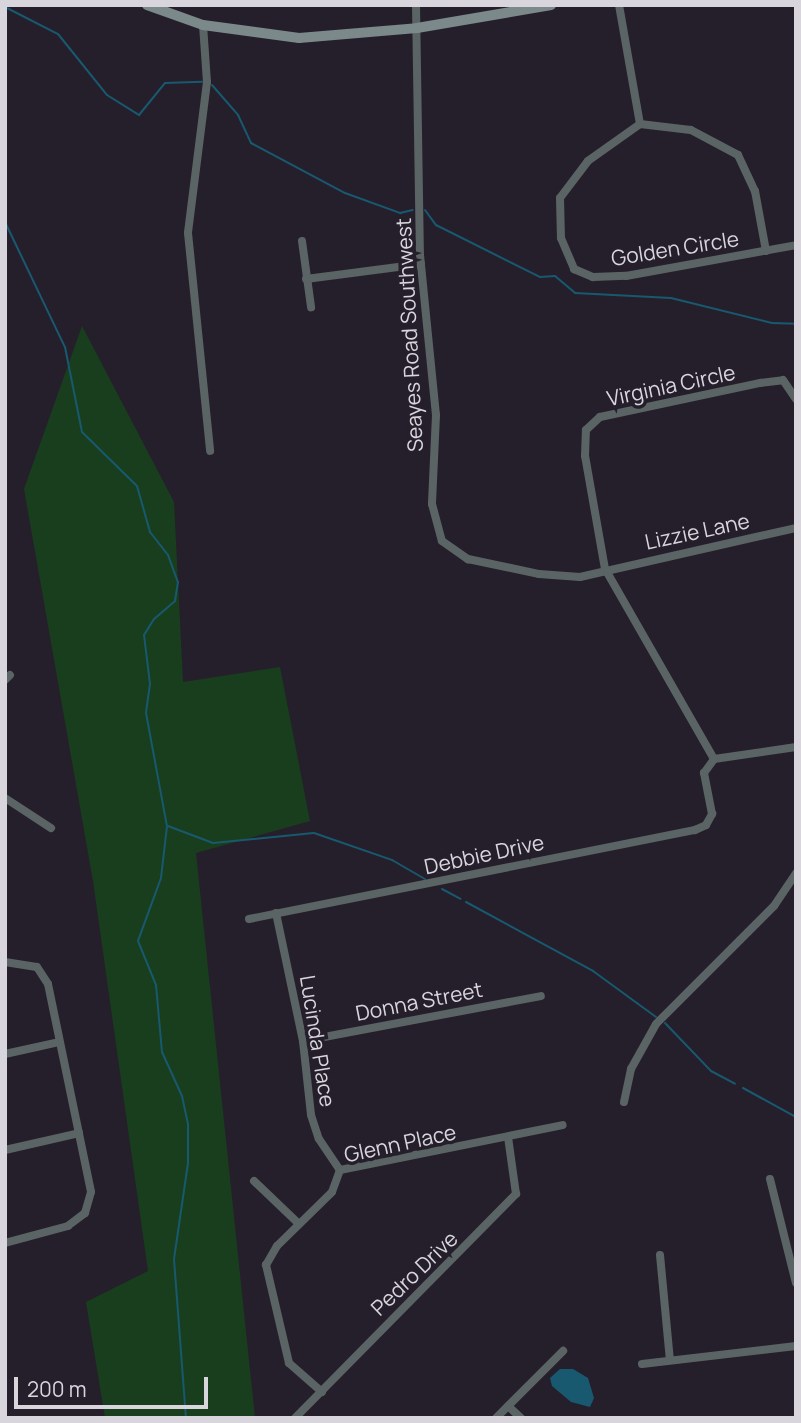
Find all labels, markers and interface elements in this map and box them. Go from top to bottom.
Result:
street label: Seayes Road Southwest [390,217,428,453]
street label: Golden Circle [609,225,741,271]
street label: Virginia Circle [604,359,738,411]
street label: Lizzie Lane [642,508,752,554]
street label: Debbie Drive [422,829,546,879]
street label: Lucinda Place [295,973,341,1109]
street label: Donna Street [353,976,485,1026]
street label: Glenn Place [342,1119,458,1167]
street label: Pedro Drive [366,1226,462,1320]
scale bar [18,1364,212,1408]
text: 200 m [27,1375,87,1403]

